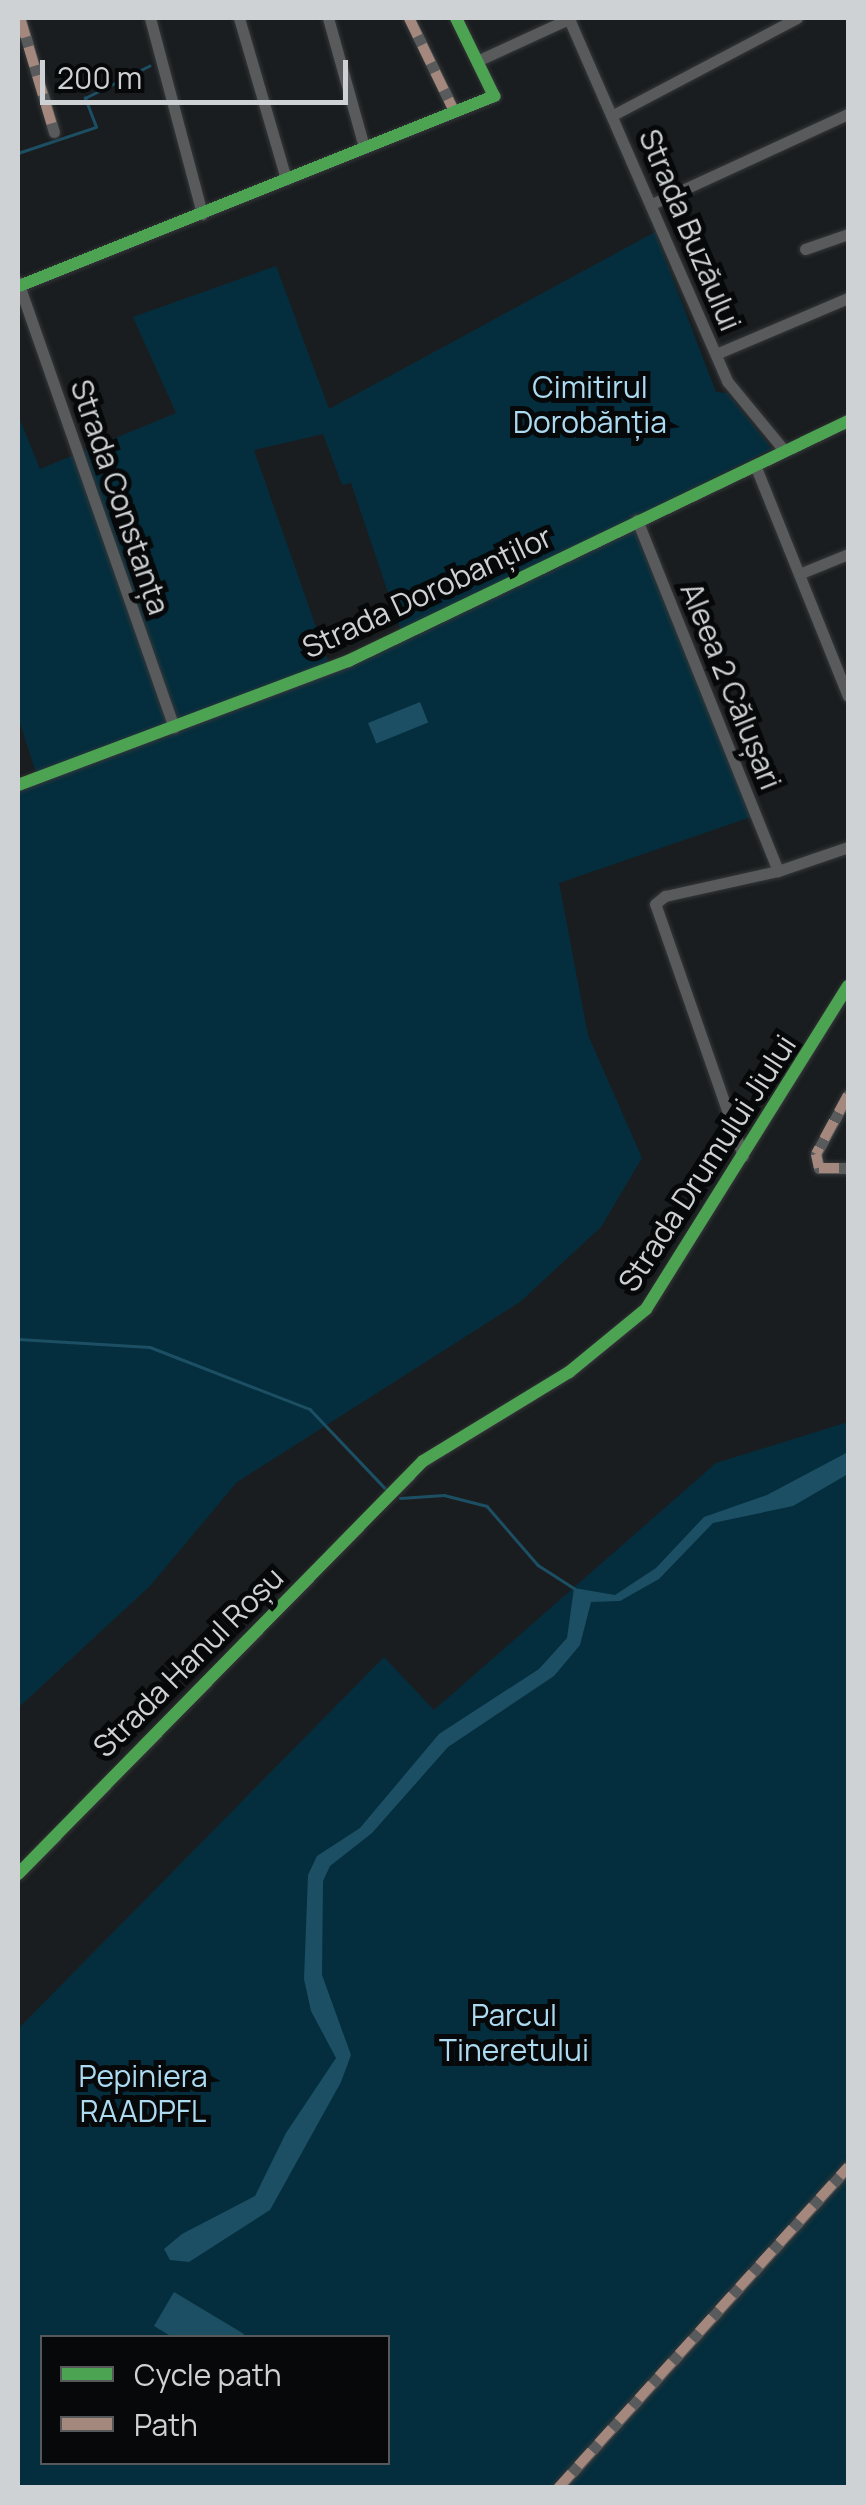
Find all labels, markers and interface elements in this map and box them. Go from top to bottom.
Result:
scale bar [45,40,352,102]
text: 200 m [57,57,142,98]
street label: Strada Buzăului [631,124,749,336]
park label: Cimitirul Dorobănția [513,369,667,440]
street label: Strada Constanța [63,375,177,619]
street label: Strada Dorobanților [297,518,557,666]
street label: Aleea 2 Călușari [673,577,789,795]
street label: Strada Drumului Jiului [611,1028,803,1298]
street label: Strada Hanul Roșu [86,1560,290,1764]
park label: Parcul Tineretului [439,1997,589,2068]
park label: Pepiniera RAADPFL [78,2058,208,2128]
legend [40,2335,390,2465]
text: Cycle path [134,2354,282,2395]
text: Path [134,2404,198,2445]

